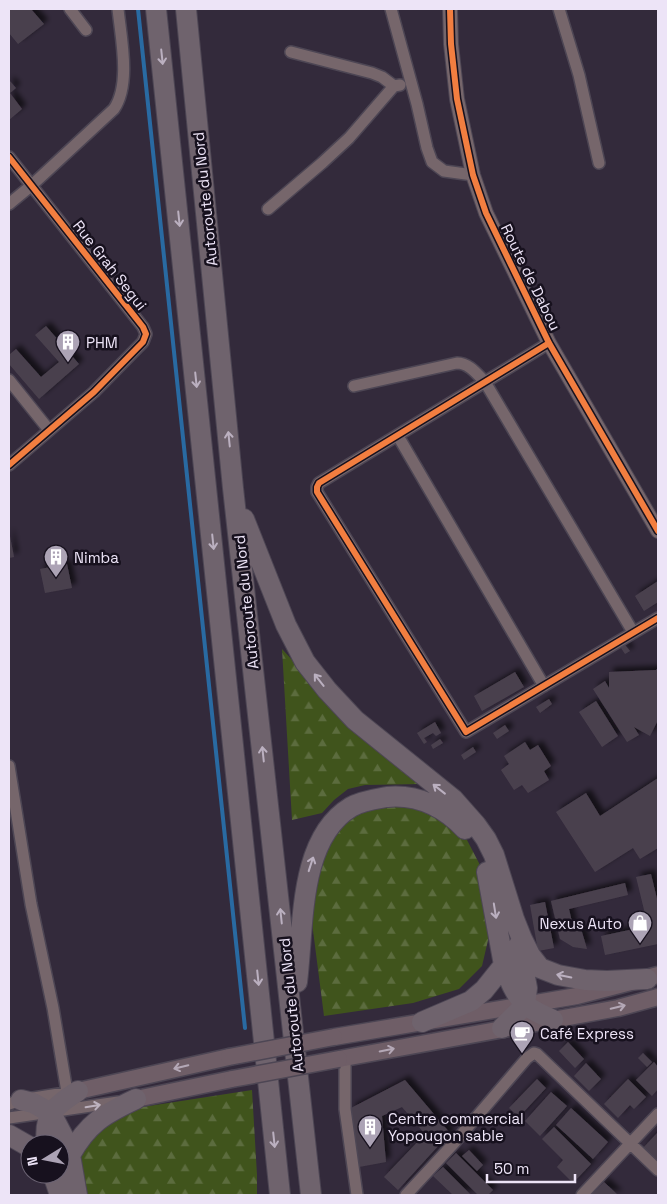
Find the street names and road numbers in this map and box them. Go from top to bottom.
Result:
street label: Autoroute du Nord [189,131,221,267]
street label: Rue Grah Segui [69,216,151,314]
street label: Route de Dabou [497,221,565,333]
street label: Autoroute du Nord [230,534,262,670]
street label: Autoroute du Nord [275,937,307,1073]

